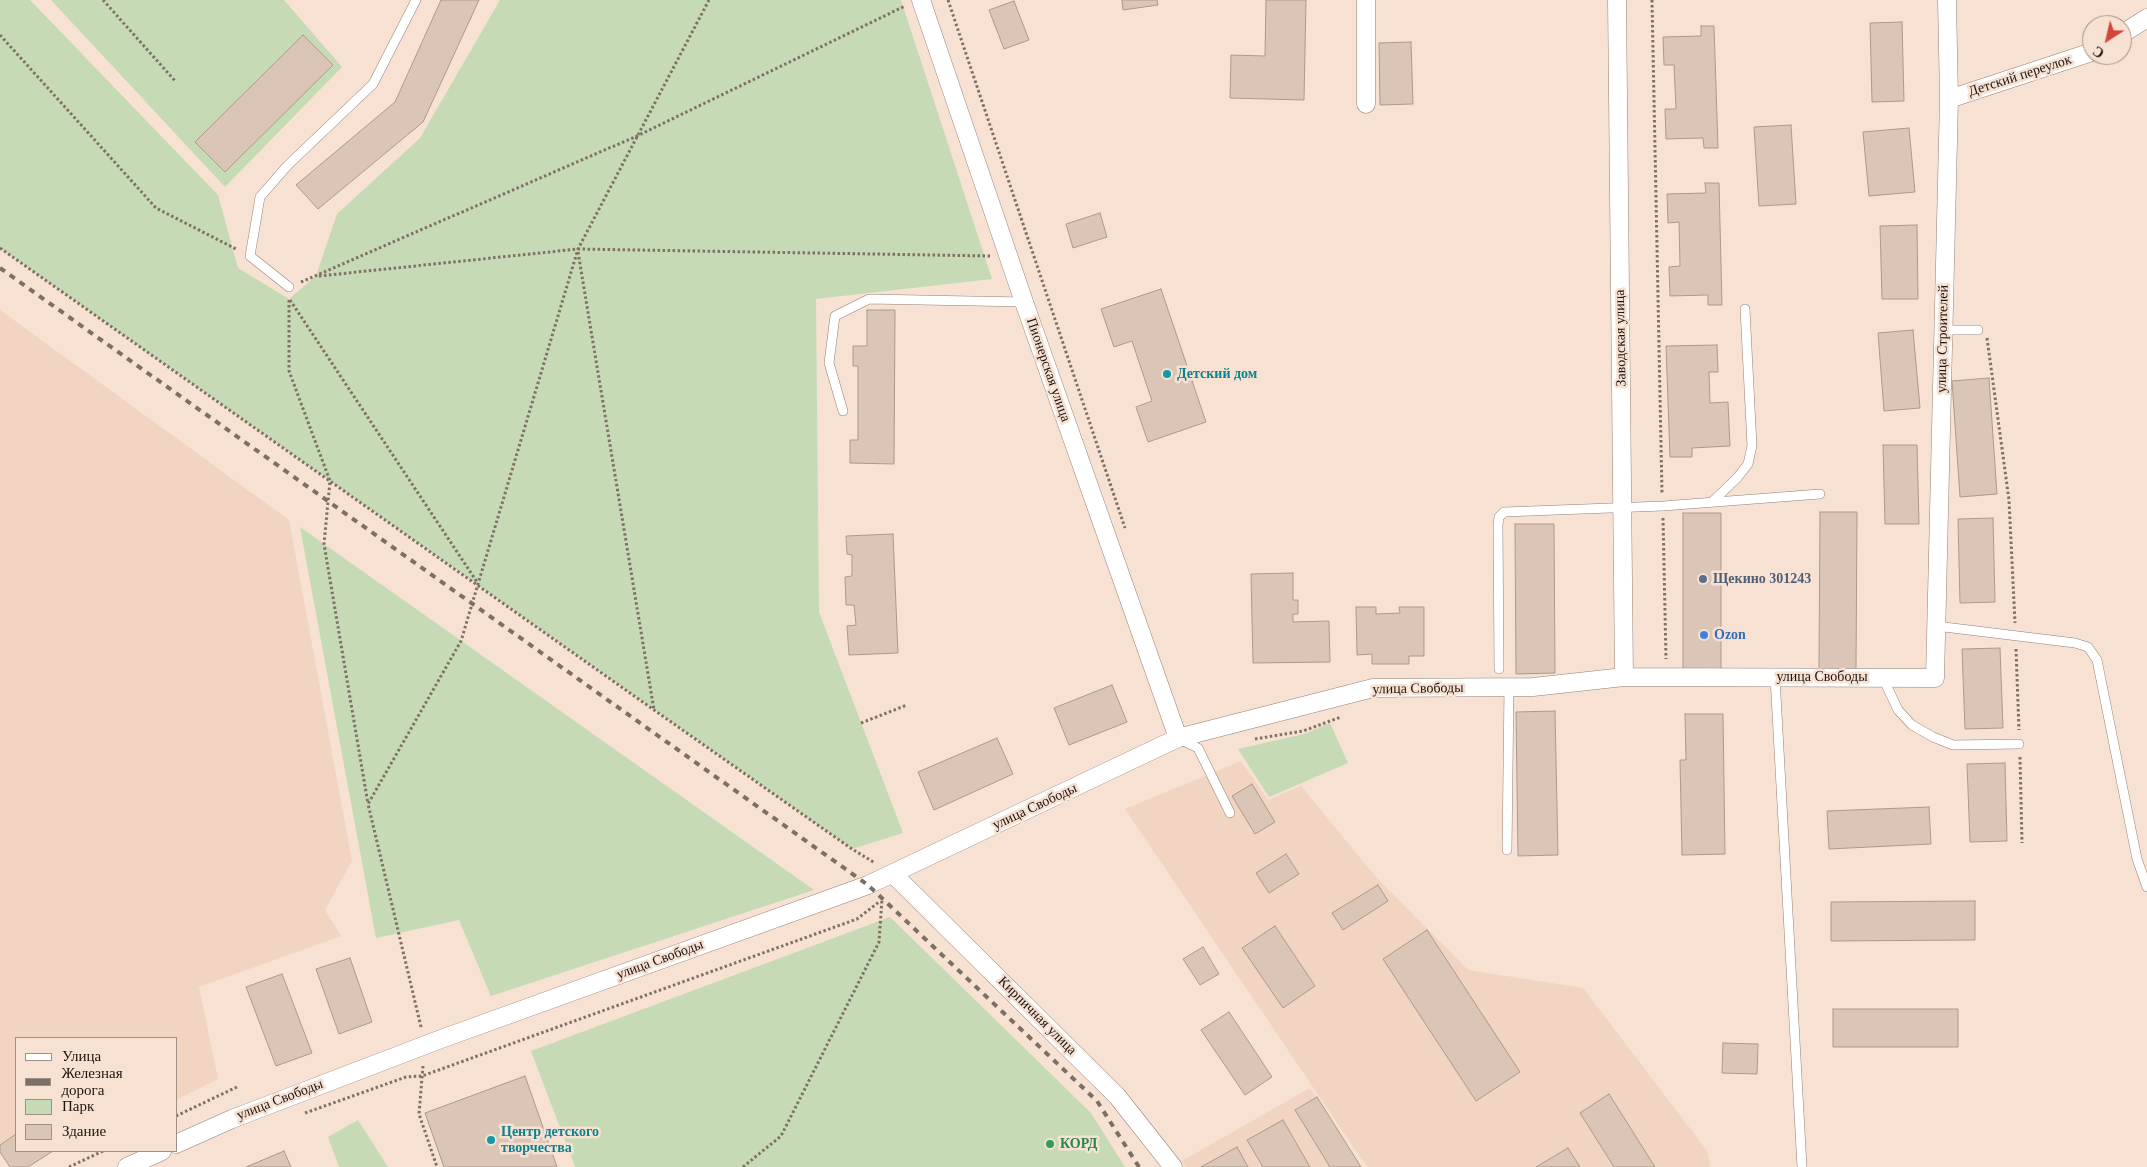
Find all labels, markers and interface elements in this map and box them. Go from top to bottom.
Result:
north arrow [2082,15,2132,65]
text: С [2090,43,2107,61]
street label: Детский переулок [1966,51,2074,101]
street label: улица Строителей [1934,285,1952,393]
street label: Заводская улица [1612,289,1630,387]
street label: Пионерская улица [1022,316,1074,424]
place label: Детский дом [1177,366,1257,382]
marker: Детский дом [1161,368,1173,380]
place label: Щекино 301243 [1713,571,1811,587]
marker: Щекино 301243 [1697,573,1709,585]
place label: Ozon [1714,627,1746,643]
marker: Ozon [1698,629,1710,641]
street label: улица Свободы [1776,669,1868,685]
street label: улица Свободы [1372,680,1464,698]
street label: улица Свободы [990,780,1080,834]
street label: улица Свободы [614,937,706,983]
street label: Кирпичная улица [994,973,1080,1059]
legend [15,1037,178,1152]
text: Улица [62,1048,101,1064]
text: Железная дорога [61,1065,123,1098]
street label: улица Свободы [234,1076,326,1124]
text: Парк [62,1098,94,1114]
text: Здание [62,1123,106,1139]
place label: Центр детского творчества [501,1124,599,1156]
marker: Центр детского творчества [485,1134,497,1146]
place label: КОРД [1060,1136,1097,1152]
marker: КОРД [1044,1138,1056,1150]

